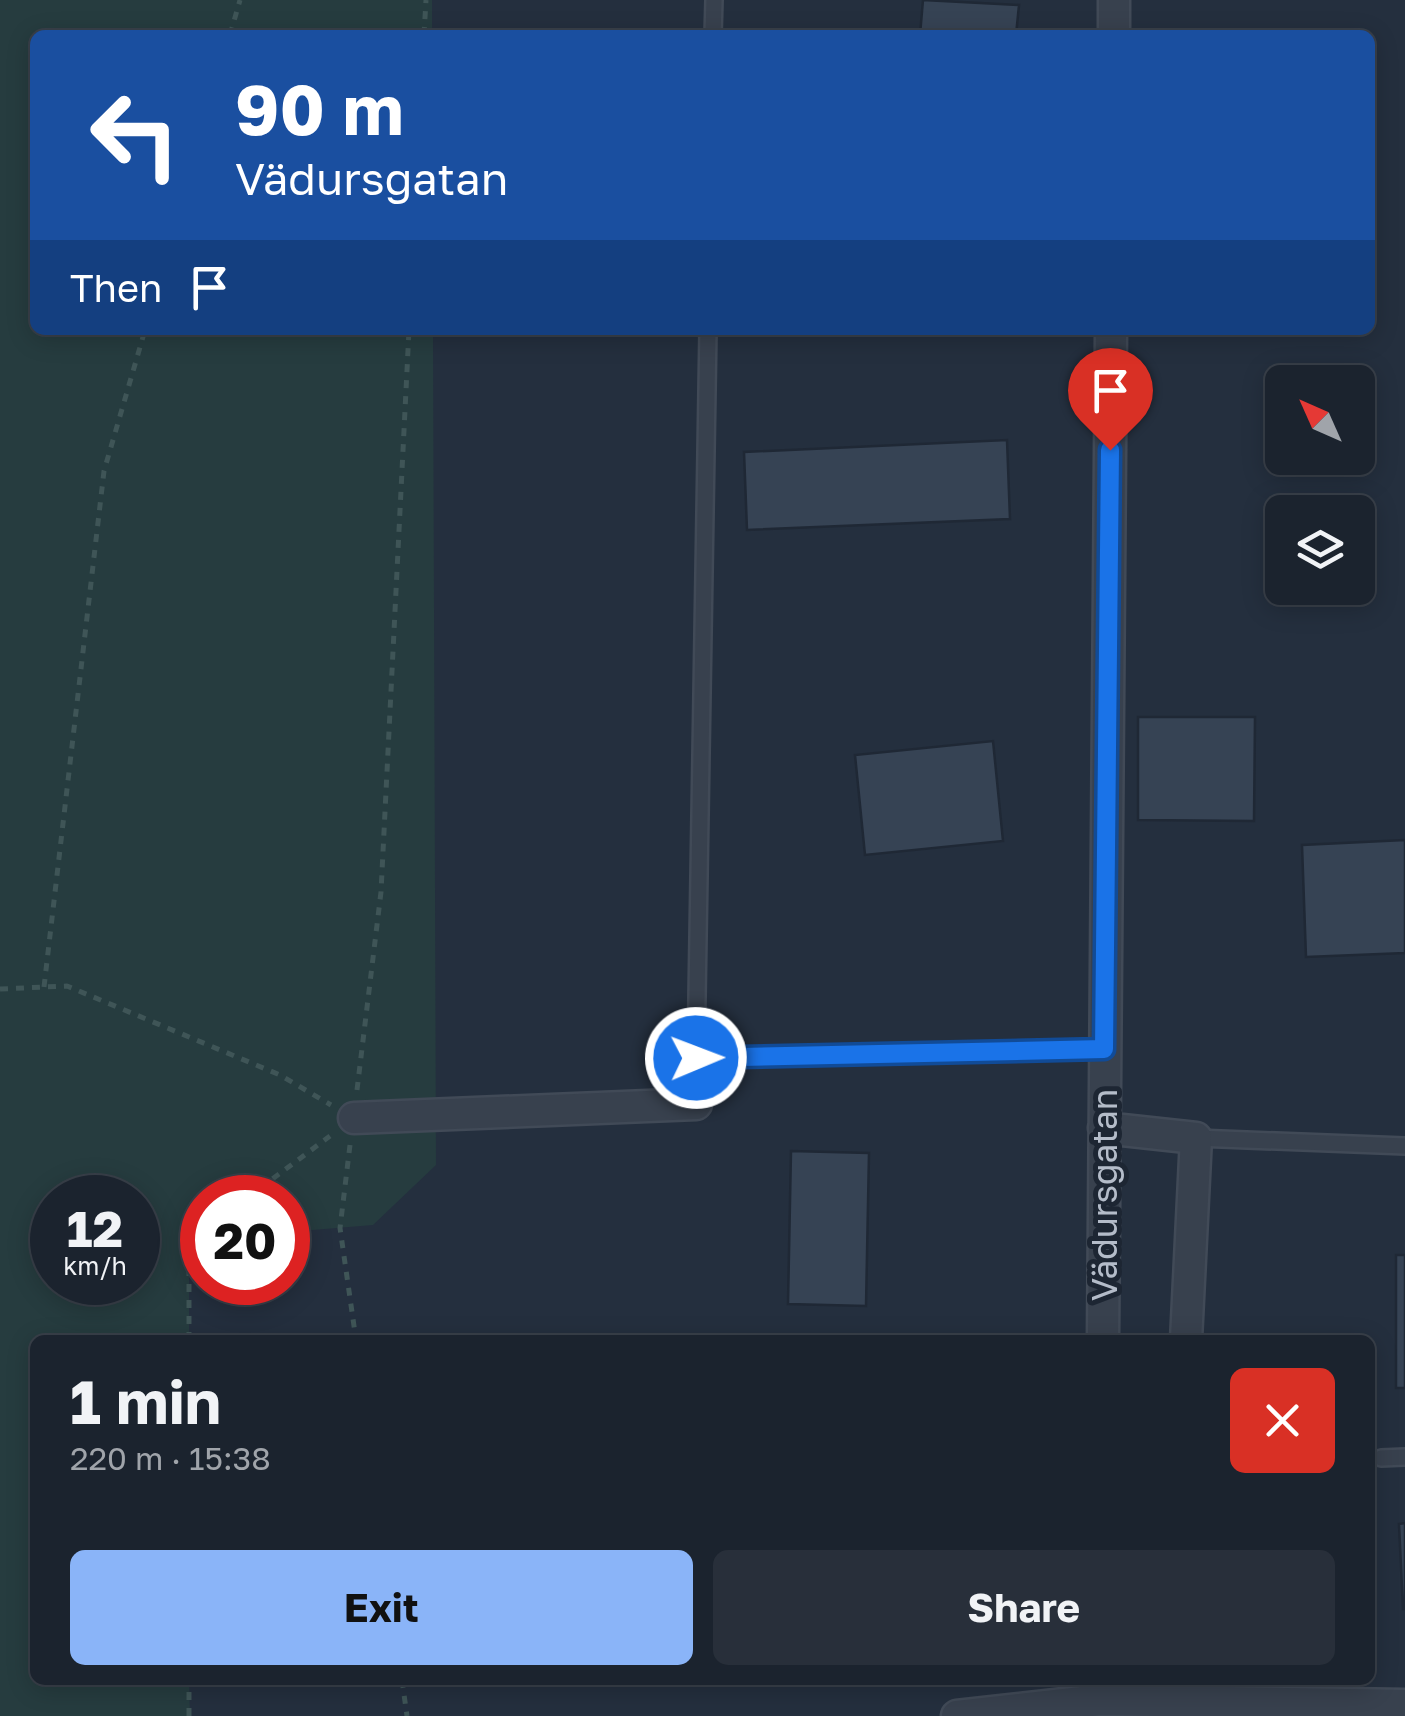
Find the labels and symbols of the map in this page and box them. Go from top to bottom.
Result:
pin [1068,348,1153,451]
north arrow [1265,365,1375,475]
position arrow [644,1006,748,1110]
street label: Vädursgatan [1083,1089,1125,1301]
speed limit sign: 20 [180,1175,310,1305]

